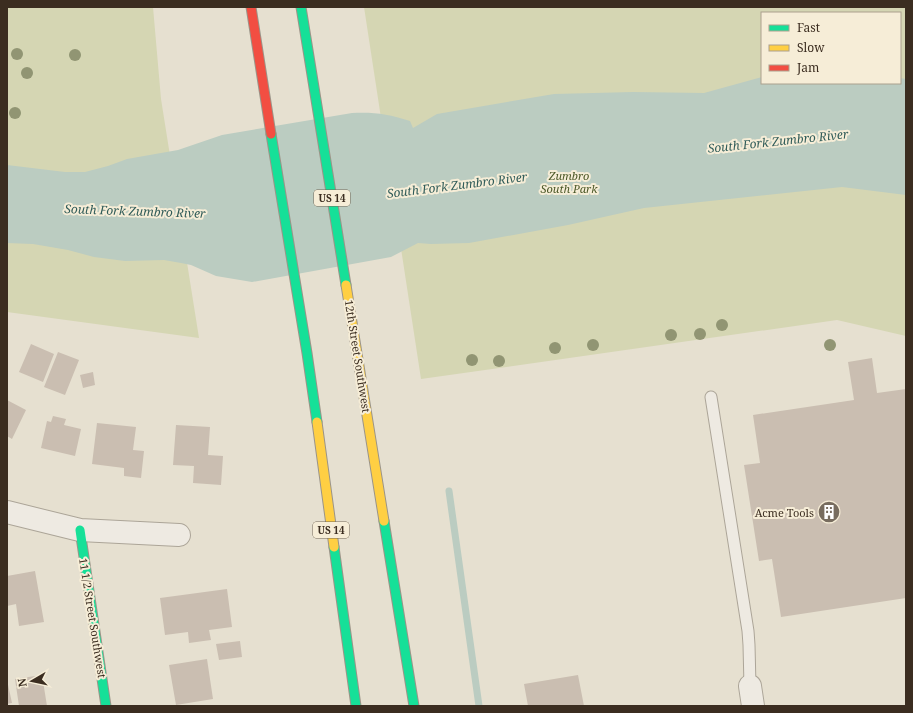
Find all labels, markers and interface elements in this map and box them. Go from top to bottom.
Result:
legend [761,12,901,84]
text: Fast [797,19,820,36]
text: Slow [797,39,825,56]
text: Jam [796,59,819,76]
water label: South Fork Zumbro River [707,125,850,157]
water label: South Fork Zumbro River [386,168,529,202]
park label: Zumbro South Park [541,168,598,196]
road number: US 14 [314,190,350,206]
water label: South Fork Zumbro River [64,200,206,222]
street label: 12th Street Southwest [342,299,374,414]
building icon: Acme Tools [816,499,842,525]
place label: Acme Tools [755,505,814,520]
road number: US 14 [313,522,349,538]
street label: 11 1/2 Street Southwest [76,557,110,679]
north arrow [12,661,52,701]
text: N [13,677,30,688]

